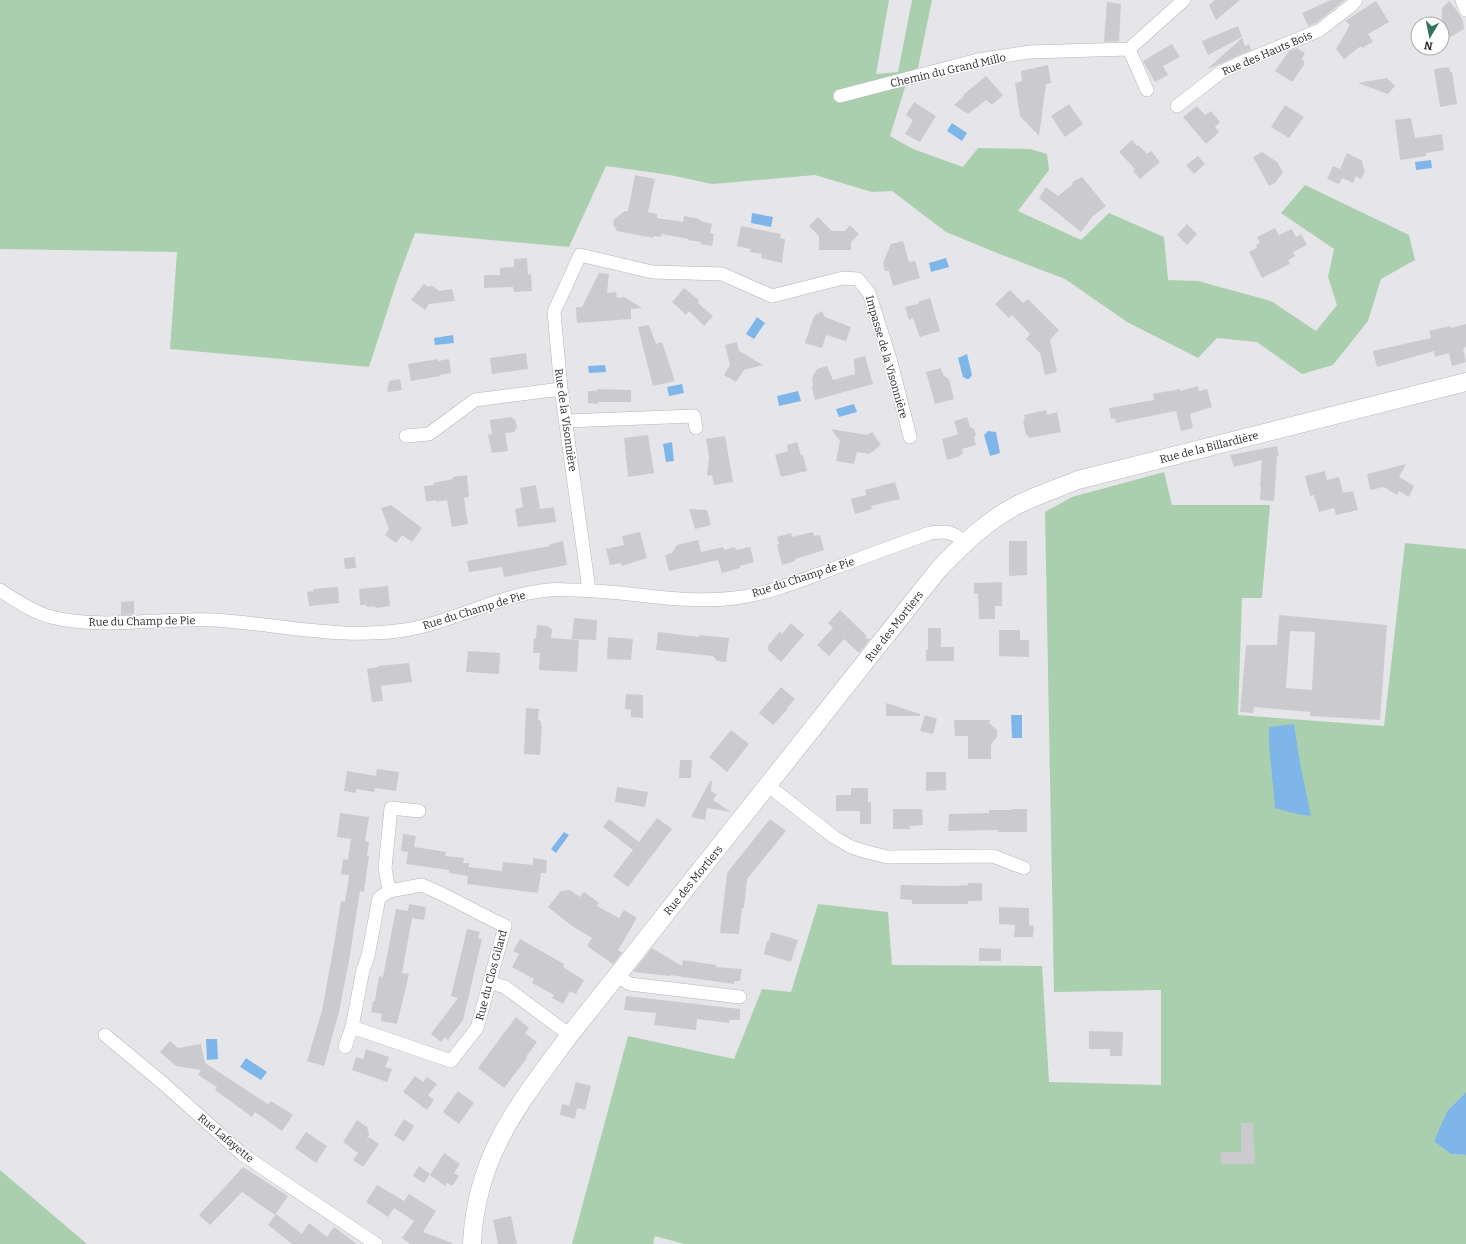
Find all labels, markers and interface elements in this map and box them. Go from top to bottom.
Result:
north arrow [1410,16,1450,56]
street label: Rue des Hauts Bois [1220,29,1314,78]
text: N [1423,38,1434,52]
street label: Chemin du Grand Millo [889,51,1007,90]
street label: Impasse de la Visonnière [863,294,910,420]
street label: Rue de la Visonnière [552,368,579,472]
street label: Rue de la Billardière [1158,429,1260,466]
street label: Rue du Champ de Pie [750,555,856,600]
street label: Rue des Mortiers [863,588,926,664]
street label: Rue du Champ de Pie [421,589,527,632]
street label: Rue du Champ de Pie [88,614,196,629]
street label: Rue des Mortiers [661,843,726,918]
street label: Rue du Clos Gilard [473,928,510,1022]
street label: Rue Lafayette [195,1111,256,1166]

